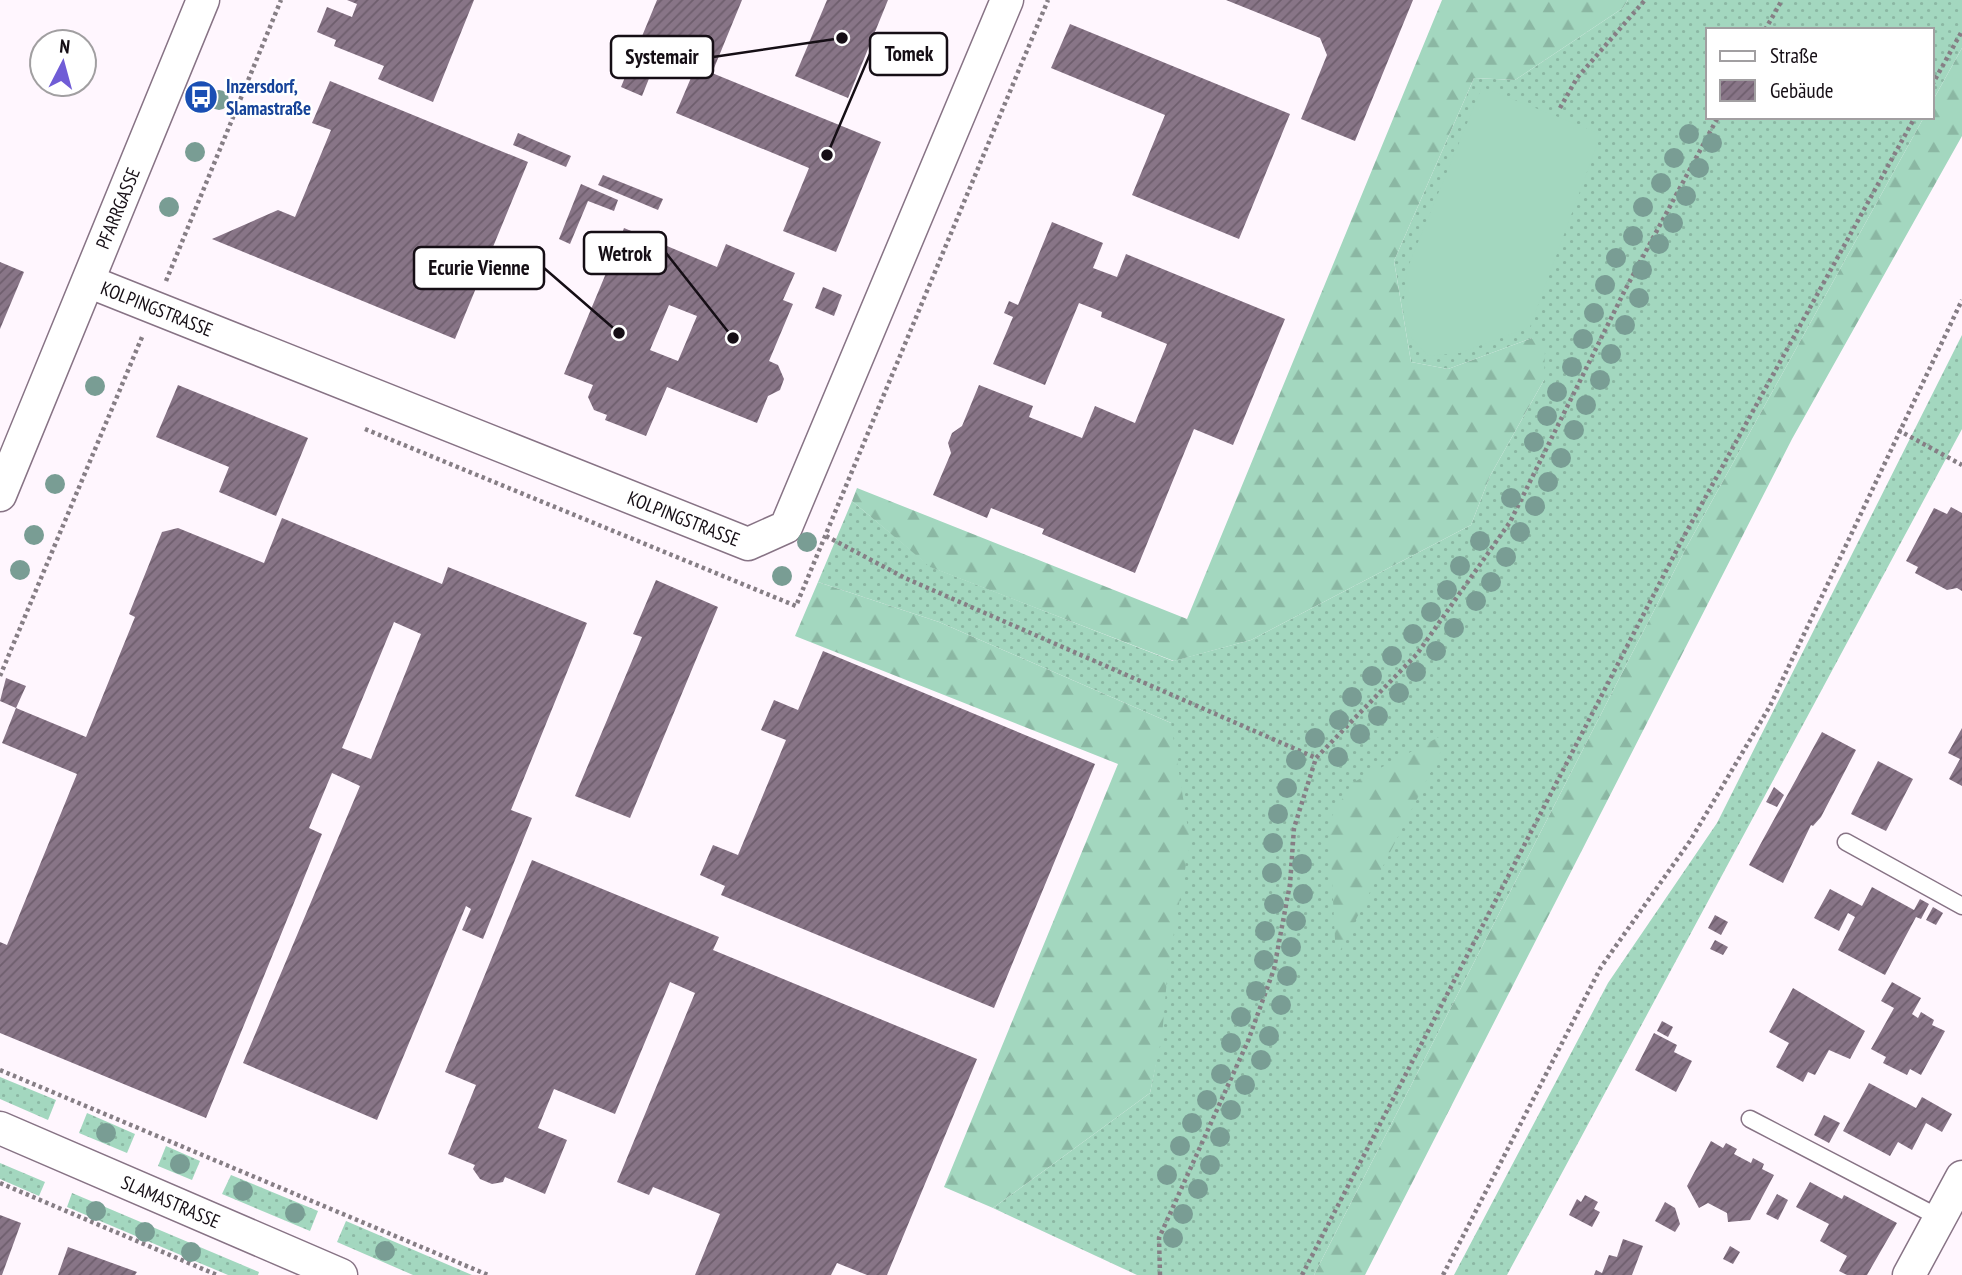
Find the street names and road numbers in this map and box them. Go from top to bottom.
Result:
street label: PFARRGASSE [90,164,145,252]
street label: KOLPINGSTRASSE [97,276,216,342]
street label: KOLPINGSTRASSE [624,485,743,551]
street label: SLAMASTRASSE [118,1170,224,1233]

